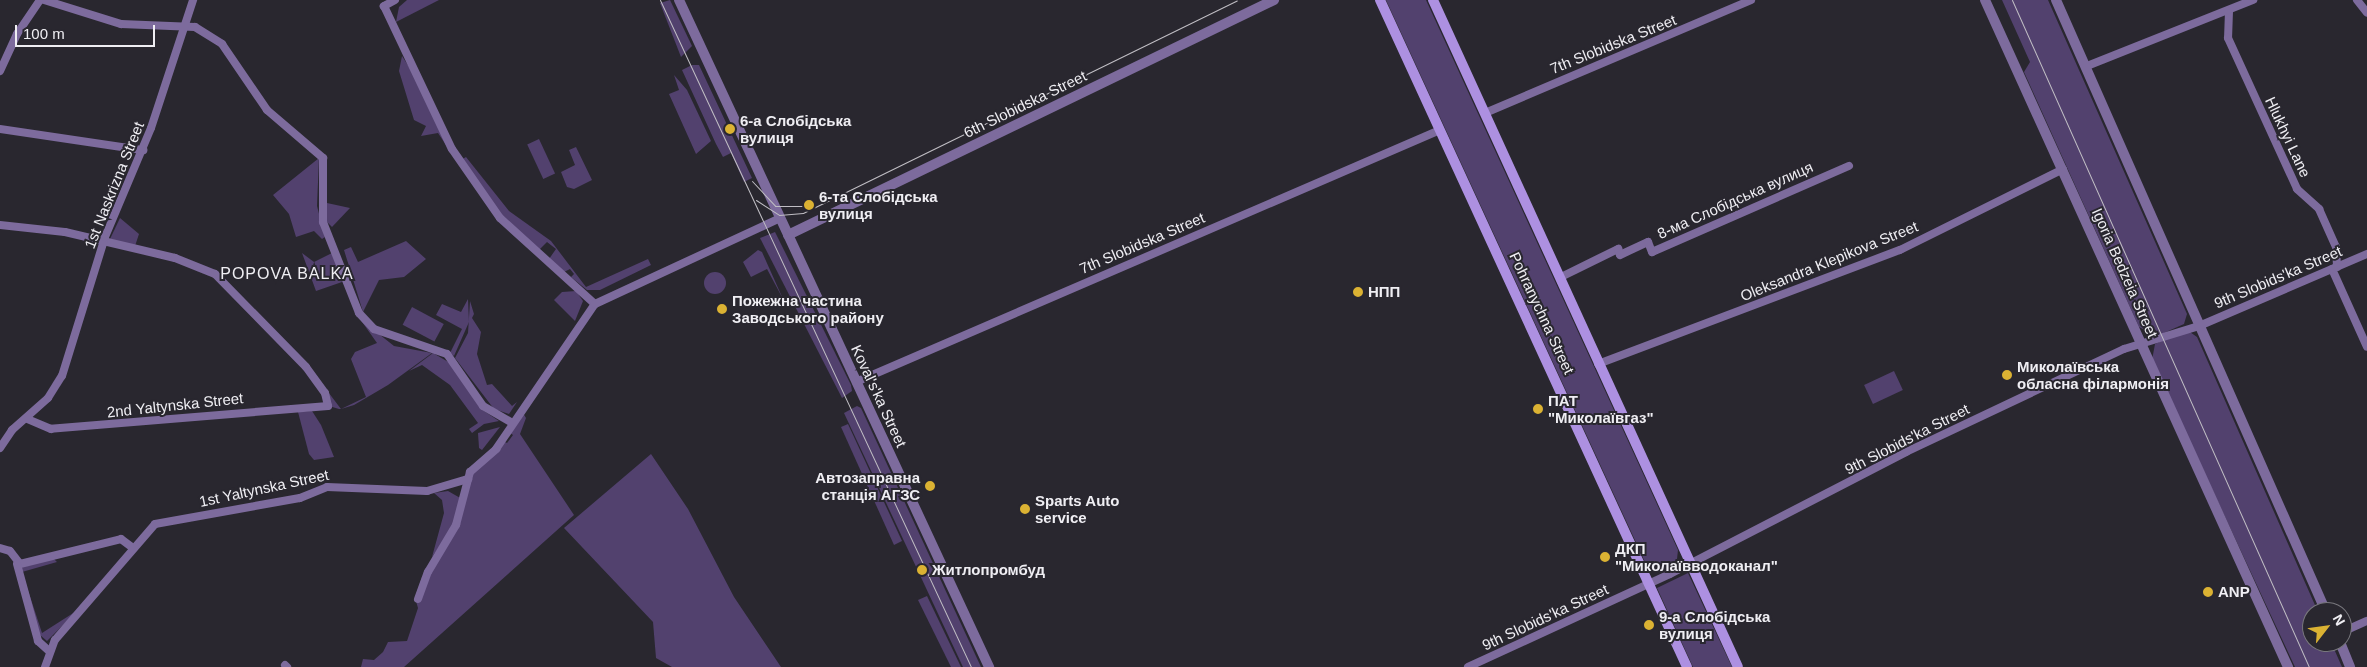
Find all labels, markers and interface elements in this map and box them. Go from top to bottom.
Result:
street label: 7th Slobidska Street [1547,11,1679,77]
scale bar [18,15,158,47]
text: 100 m [23,25,65,42]
street label: 6th Slobidska Street [961,66,1089,142]
street label: Hlukhyi Lane [2262,94,2314,180]
place label: 6-а Слобідська вулиця [740,111,851,146]
street label: 1st Naskrizna Street [80,119,148,251]
marker: 6-а Слобідська вулиця [724,123,736,135]
street label: 8-ма Слобідська вулиця [1654,158,1816,242]
place label: 6-та Слобідська вулиця [819,187,938,222]
marker: 6-та Слобідська вулиця [803,199,815,211]
street label: Igoria Bedzeia Street [2088,205,2162,341]
street label: 7th Slobidska Street [1077,208,1207,278]
street label: Oleksandra Klepikova Street [1737,217,1921,305]
street label: 9th Slobids'ka Street [2211,242,2345,312]
street label: Pohranychna Street [1506,249,1578,377]
district label: POPOVA BALKA [218,264,356,284]
place label: НПП [1368,283,1400,301]
marker: НПП [1352,286,1364,298]
place label: Пожежна частина Заводського району [732,291,884,326]
marker: Пожежна частина Заводського району [716,303,728,315]
street label: Koval's'ka Street [847,342,911,450]
place label: Миколаївська обласна філармонія [2017,357,2169,392]
marker: Миколаївська обласна філармонія [2001,369,2013,381]
street label: 2nd Yaltynska Street [106,389,244,421]
place label: ПАТ "Миколаївгаз" [1548,391,1654,426]
street label: 9th Slobids'ka Street [1842,400,1972,478]
marker: ПАТ "Миколаївгаз" [1532,403,1544,415]
street label: 1st Yaltynska Street [197,465,331,511]
place label: Автозаправна станція АГЗС [815,468,920,503]
marker: Автозаправна станція АГЗС [924,480,936,492]
place label: Sparts Auto service [1035,491,1120,526]
marker: Sparts Auto service [1019,503,1031,515]
place label: ДКП "Миколаївводоканал" [1615,539,1778,574]
marker: ДКП "Миколаївводоканал" [1599,551,1611,563]
place label: Житлопромбуд [932,561,1045,579]
marker: Житлопромбуд [916,564,928,576]
street label: 9th Slobids'ka Street [1479,580,1611,654]
place label: ANP [2218,583,2250,601]
marker: ANP [2202,586,2214,598]
north arrow [2302,602,2352,652]
place label: 9-а Слобідська вулиця [1659,607,1770,642]
text: N [2330,612,2349,628]
marker: 9-а Слобідська вулиця [1643,619,1655,631]

